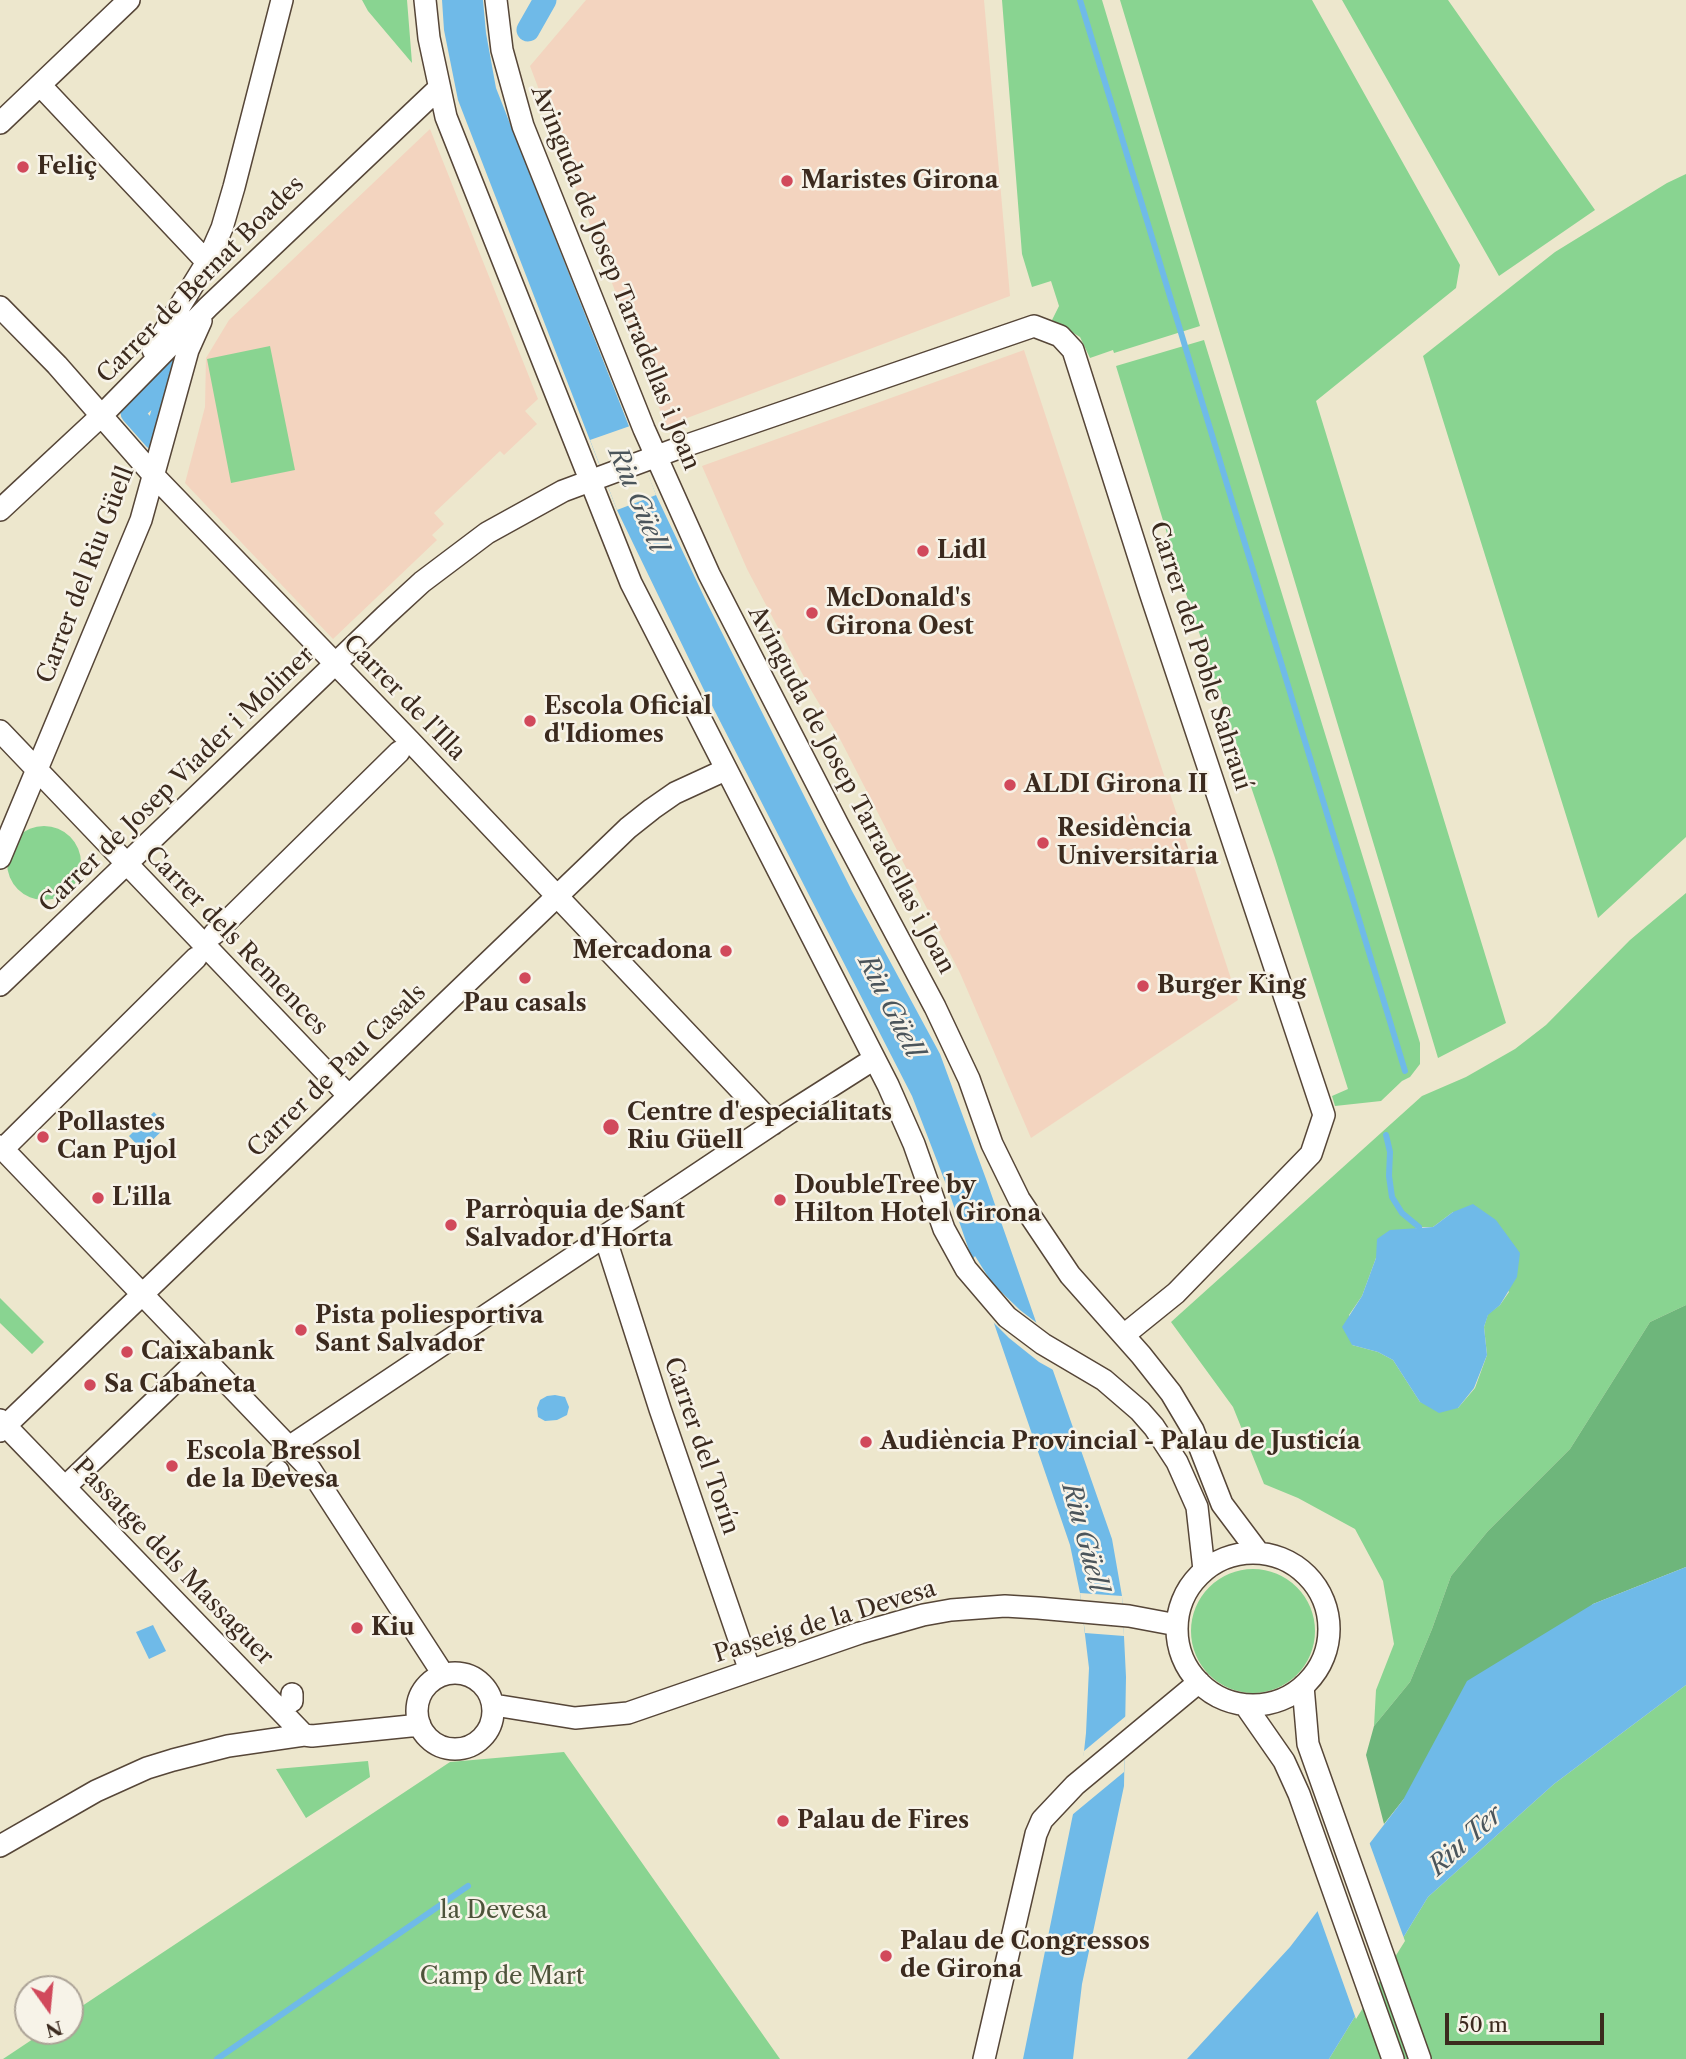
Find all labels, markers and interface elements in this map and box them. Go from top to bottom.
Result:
street label: Avinguda de Josep Tarradellas i Joan [524,81,706,475]
place label: Feliç [37,153,97,181]
marker: Feliç [15,159,31,175]
place label: Maristes Girona [801,167,999,195]
street label: Carrer de Bernat Boades [91,170,311,390]
marker: Maristes Girona [779,173,795,189]
water label: Riu Güell [601,442,673,558]
street label: Carrer del Riu Güell [31,462,141,688]
street label: Carrer del Poble Sahrauí [1143,518,1257,794]
place label: Lidl [937,537,987,565]
marker: Lidl [915,543,931,559]
place label: McDonald's Girona Oest [826,585,974,641]
street label: Avinguda de Josep Tarradellas i Joan [741,601,961,979]
marker: McDonald's Girona Oest [804,605,820,621]
street label: Carrer de l'Illa [337,629,471,767]
street label: Carrer de Josep Viader i Moliner [34,641,320,919]
place label: Escola Oficial d'Idiomes [544,693,712,749]
marker: Escola Oficial d'Idiomes [522,713,538,729]
place label: ALDI Girona II [1024,771,1208,799]
marker: ALDI Girona II [1002,777,1018,793]
place label: Residència Universitària [1057,815,1218,871]
marker: Residència Universitària [1035,835,1051,851]
street label: Carrer dels Remences [138,841,334,1041]
place label: Mercadona [573,937,712,965]
marker: Mercadona [718,943,734,959]
water label: Riu Güell [851,950,929,1064]
marker: Pau casals [517,970,533,986]
place label: Burger King [1157,972,1306,1000]
street label: Carrer de Pau Casals [242,978,432,1164]
marker: Burger King [1135,978,1151,994]
place label: Pau casals [463,990,587,1018]
place label: Centre d'especialitats Riu Güell [627,1099,892,1155]
place label: Pollastes Can Pujol [57,1109,177,1165]
marker: Centre d'especialitats Riu Güell [601,1117,621,1137]
marker: Pollastes Can Pujol [35,1129,51,1145]
place label: DoubleTree by Hilton Hotel Girona [794,1172,1041,1228]
place label: L'illa [112,1184,171,1212]
marker: L'illa [90,1190,106,1206]
marker: DoubleTree by Hilton Hotel Girona [772,1192,788,1208]
place label: Parròquia de Sant Salvador d'Horta [465,1197,685,1253]
marker: Parròquia de Sant Salvador d'Horta [443,1217,459,1233]
place label: Pista poliesportiva Sant Salvador [315,1302,544,1358]
marker: Pista poliesportiva Sant Salvador [293,1322,309,1338]
place label: Caixabank [141,1338,274,1366]
marker: Caixabank [119,1344,135,1360]
street label: Carrer del Torín [657,1354,745,1538]
place label: Sa Cabaneta [104,1371,256,1399]
marker: Sa Cabaneta [82,1377,98,1393]
place label: Audiència Provincial - Palau de Justicía [880,1428,1361,1456]
marker: Audiència Provincial - Palau de Justicía [858,1434,874,1450]
place label: Escola Bressol de la Devesa [186,1438,361,1494]
street label: Passatge dels Massaguer [67,1453,279,1671]
marker: Escola Bressol de la Devesa [164,1458,180,1474]
water label: Riu Güell [1054,1480,1114,1596]
street label: Passeig de la Devesa [710,1574,940,1670]
place label: Kiu [371,1614,415,1642]
marker: Kiu [349,1620,365,1636]
water label: Riu Ter [1422,1800,1510,1882]
place label: Palau de Fires [797,1807,969,1835]
marker: Palau de Fires [775,1813,791,1829]
park label: la Devesa [440,1897,548,1925]
place label: Palau de Congressos de Girona [900,1928,1150,1984]
marker: Palau de Congressos de Girona [878,1948,894,1964]
park label: Camp de Mart [420,1963,584,1991]
north arrow [14,1975,84,2045]
scale bar [1448,2000,1607,2044]
text: 50 m [1458,2012,1508,2037]
text: N [43,2016,65,2042]

